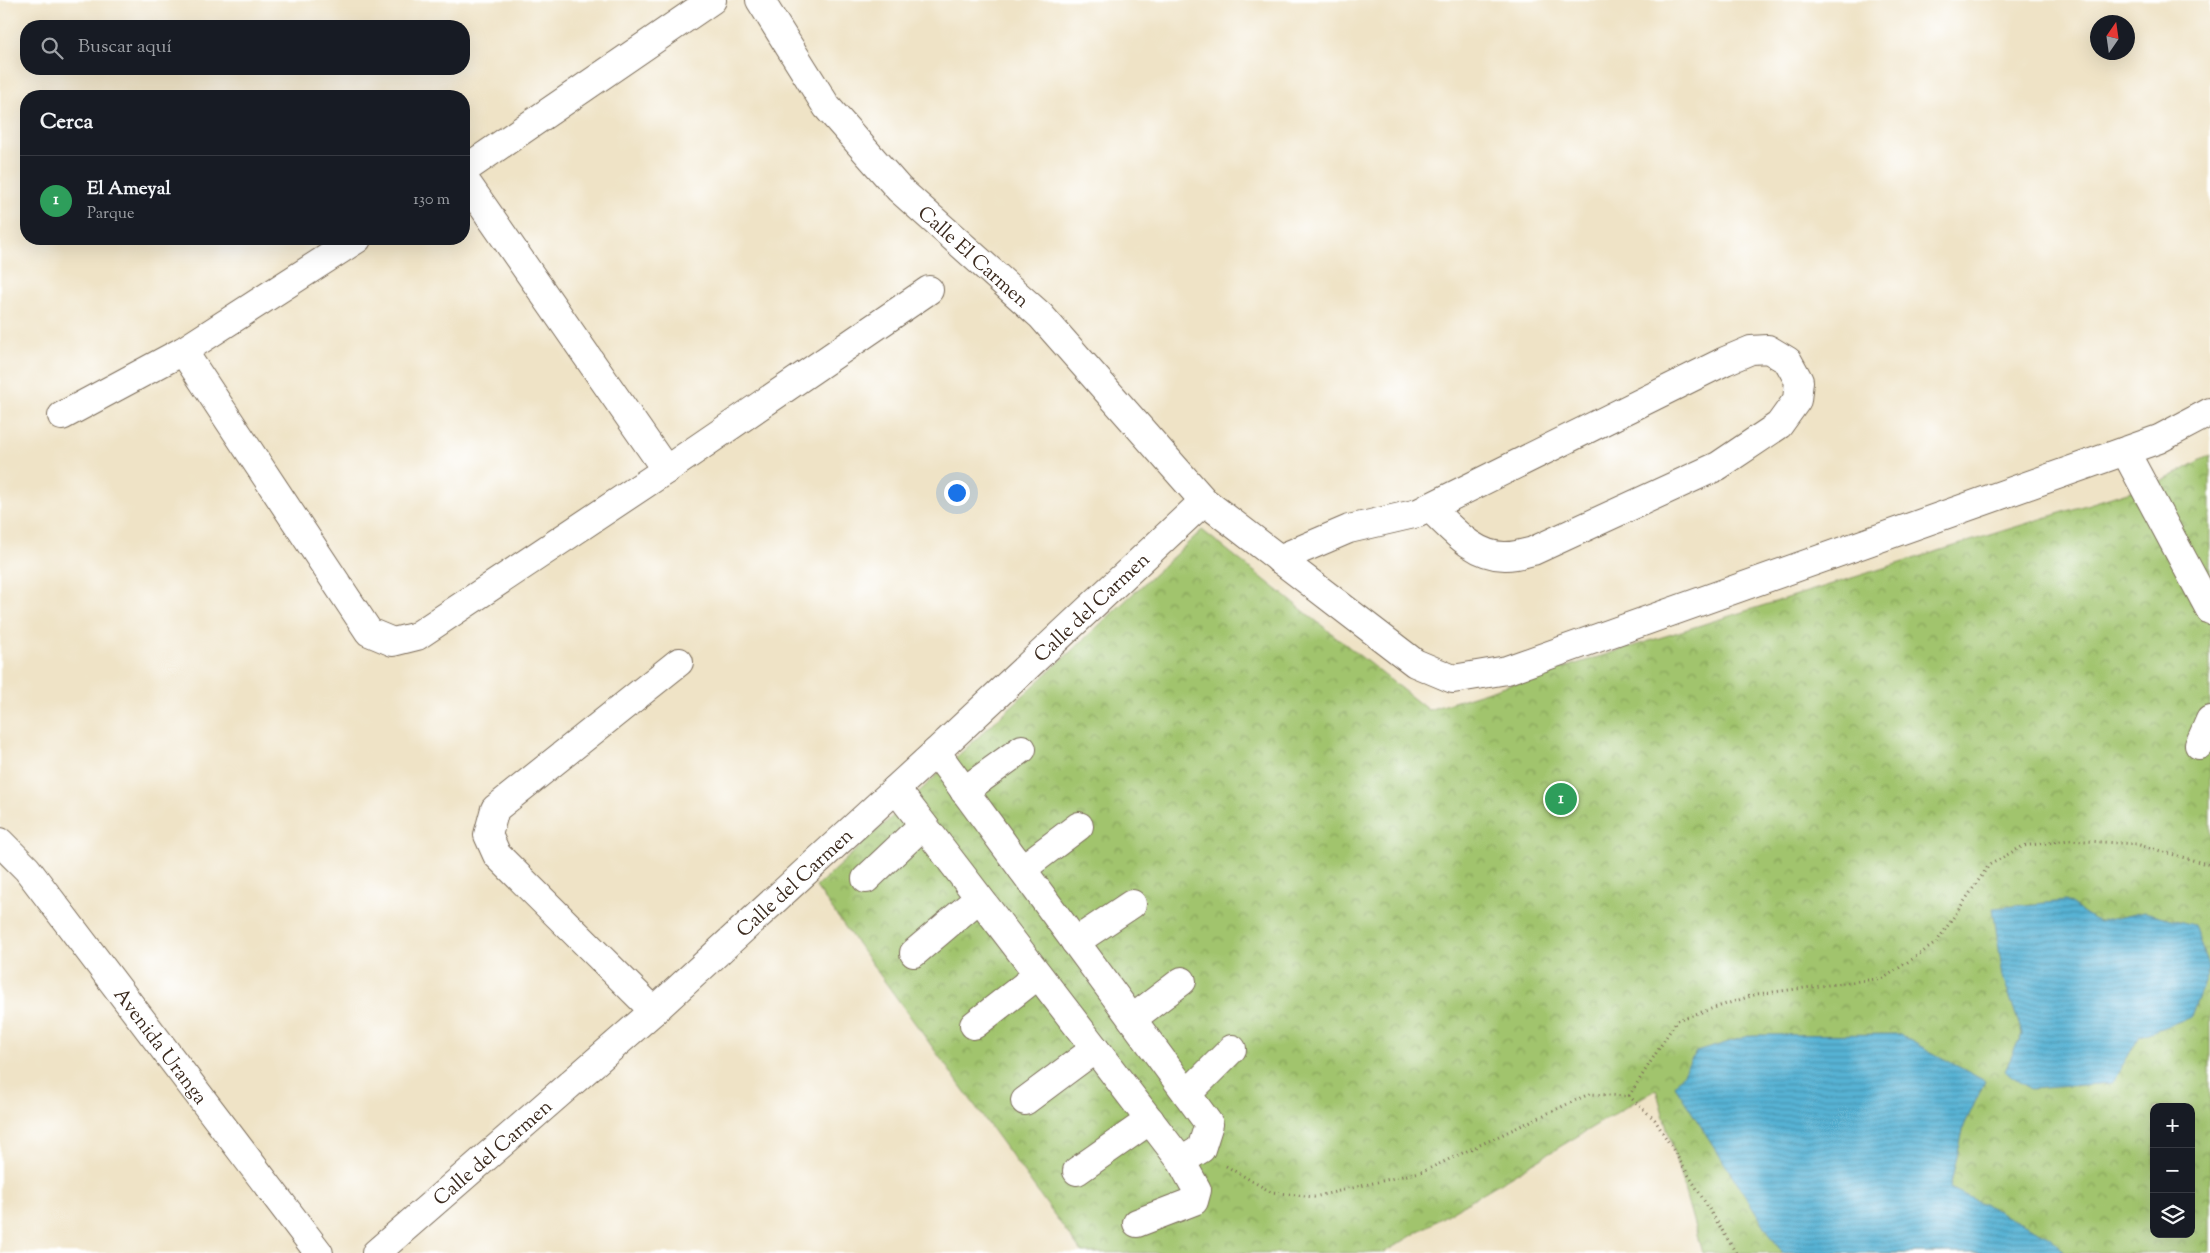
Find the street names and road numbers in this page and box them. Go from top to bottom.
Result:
street label: Calle El Carmen [910,200,1035,316]
street label: Calle del Carmen [1028,547,1157,670]
street label: Calle del Carmen [731,823,861,945]
street label: Avenida Uranga [105,982,213,1112]
street label: Calle del Carmen [428,1094,560,1214]

